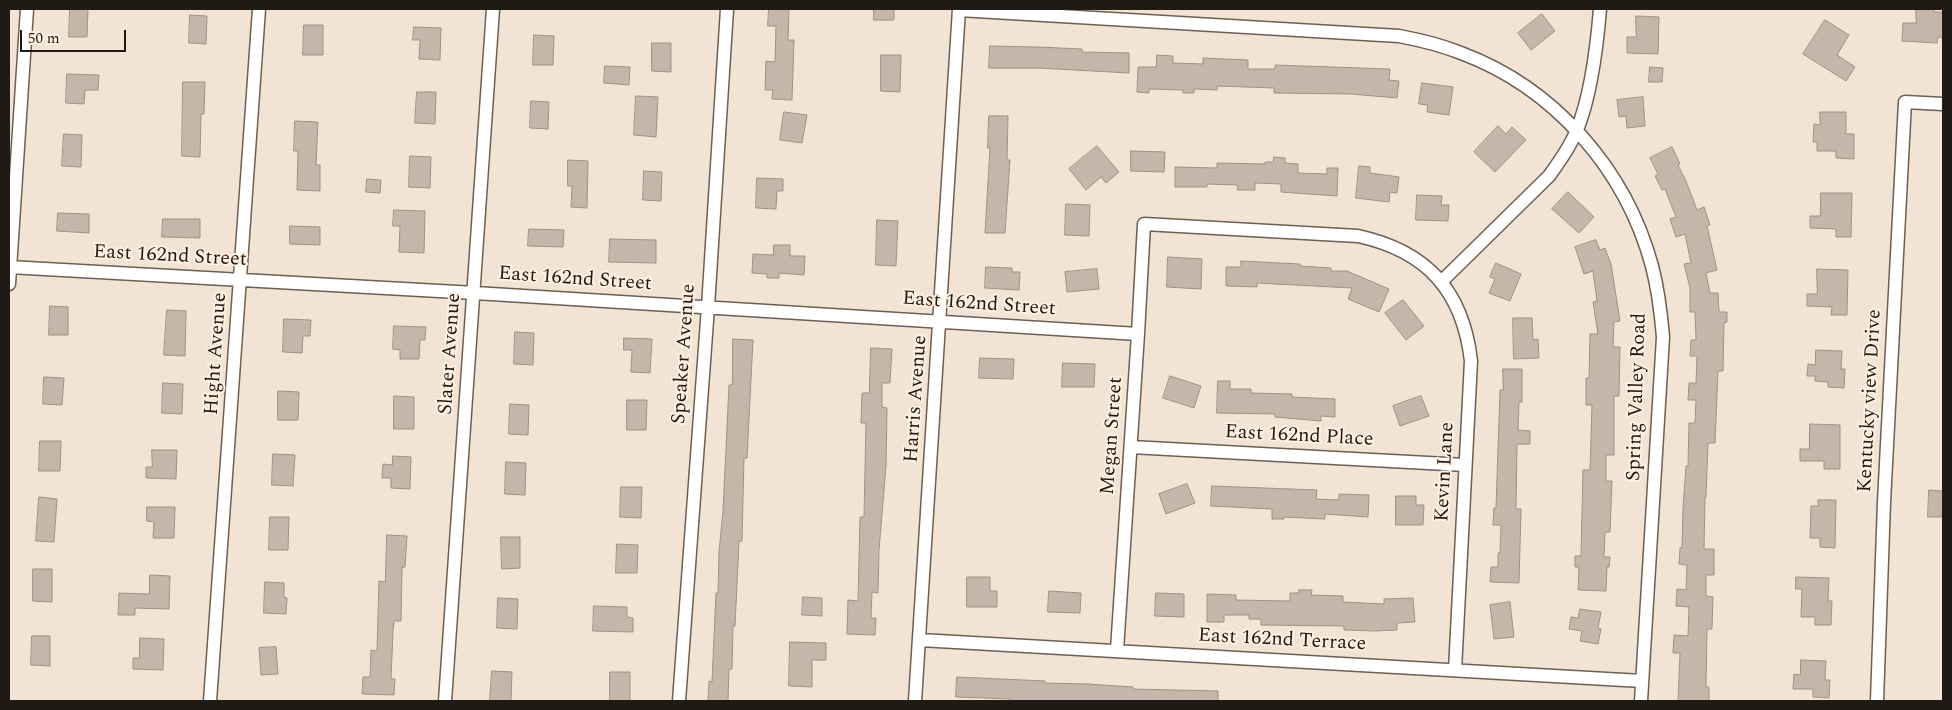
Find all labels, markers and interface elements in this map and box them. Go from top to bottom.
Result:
scale bar [22,20,129,52]
text: 50 m [28,27,60,50]
street label: East 162nd Street [93,241,247,273]
street label: East 162nd Street [498,263,652,297]
street label: Speaker Avenue [668,283,702,425]
street label: East 162nd Street [902,288,1056,322]
street label: Hight Avenue [201,292,233,416]
street label: Slater Avenue [435,292,467,416]
street label: Kentucky view Drive [1854,309,1888,493]
street label: Spring Valley Road [1623,313,1653,481]
street label: Harris Avenue [901,334,933,464]
street label: Megan Street [1097,376,1129,496]
street label: East 162nd Place [1224,421,1374,453]
street label: Kevin Lane [1431,421,1461,523]
street label: East 162nd Terrace [1197,625,1367,657]

